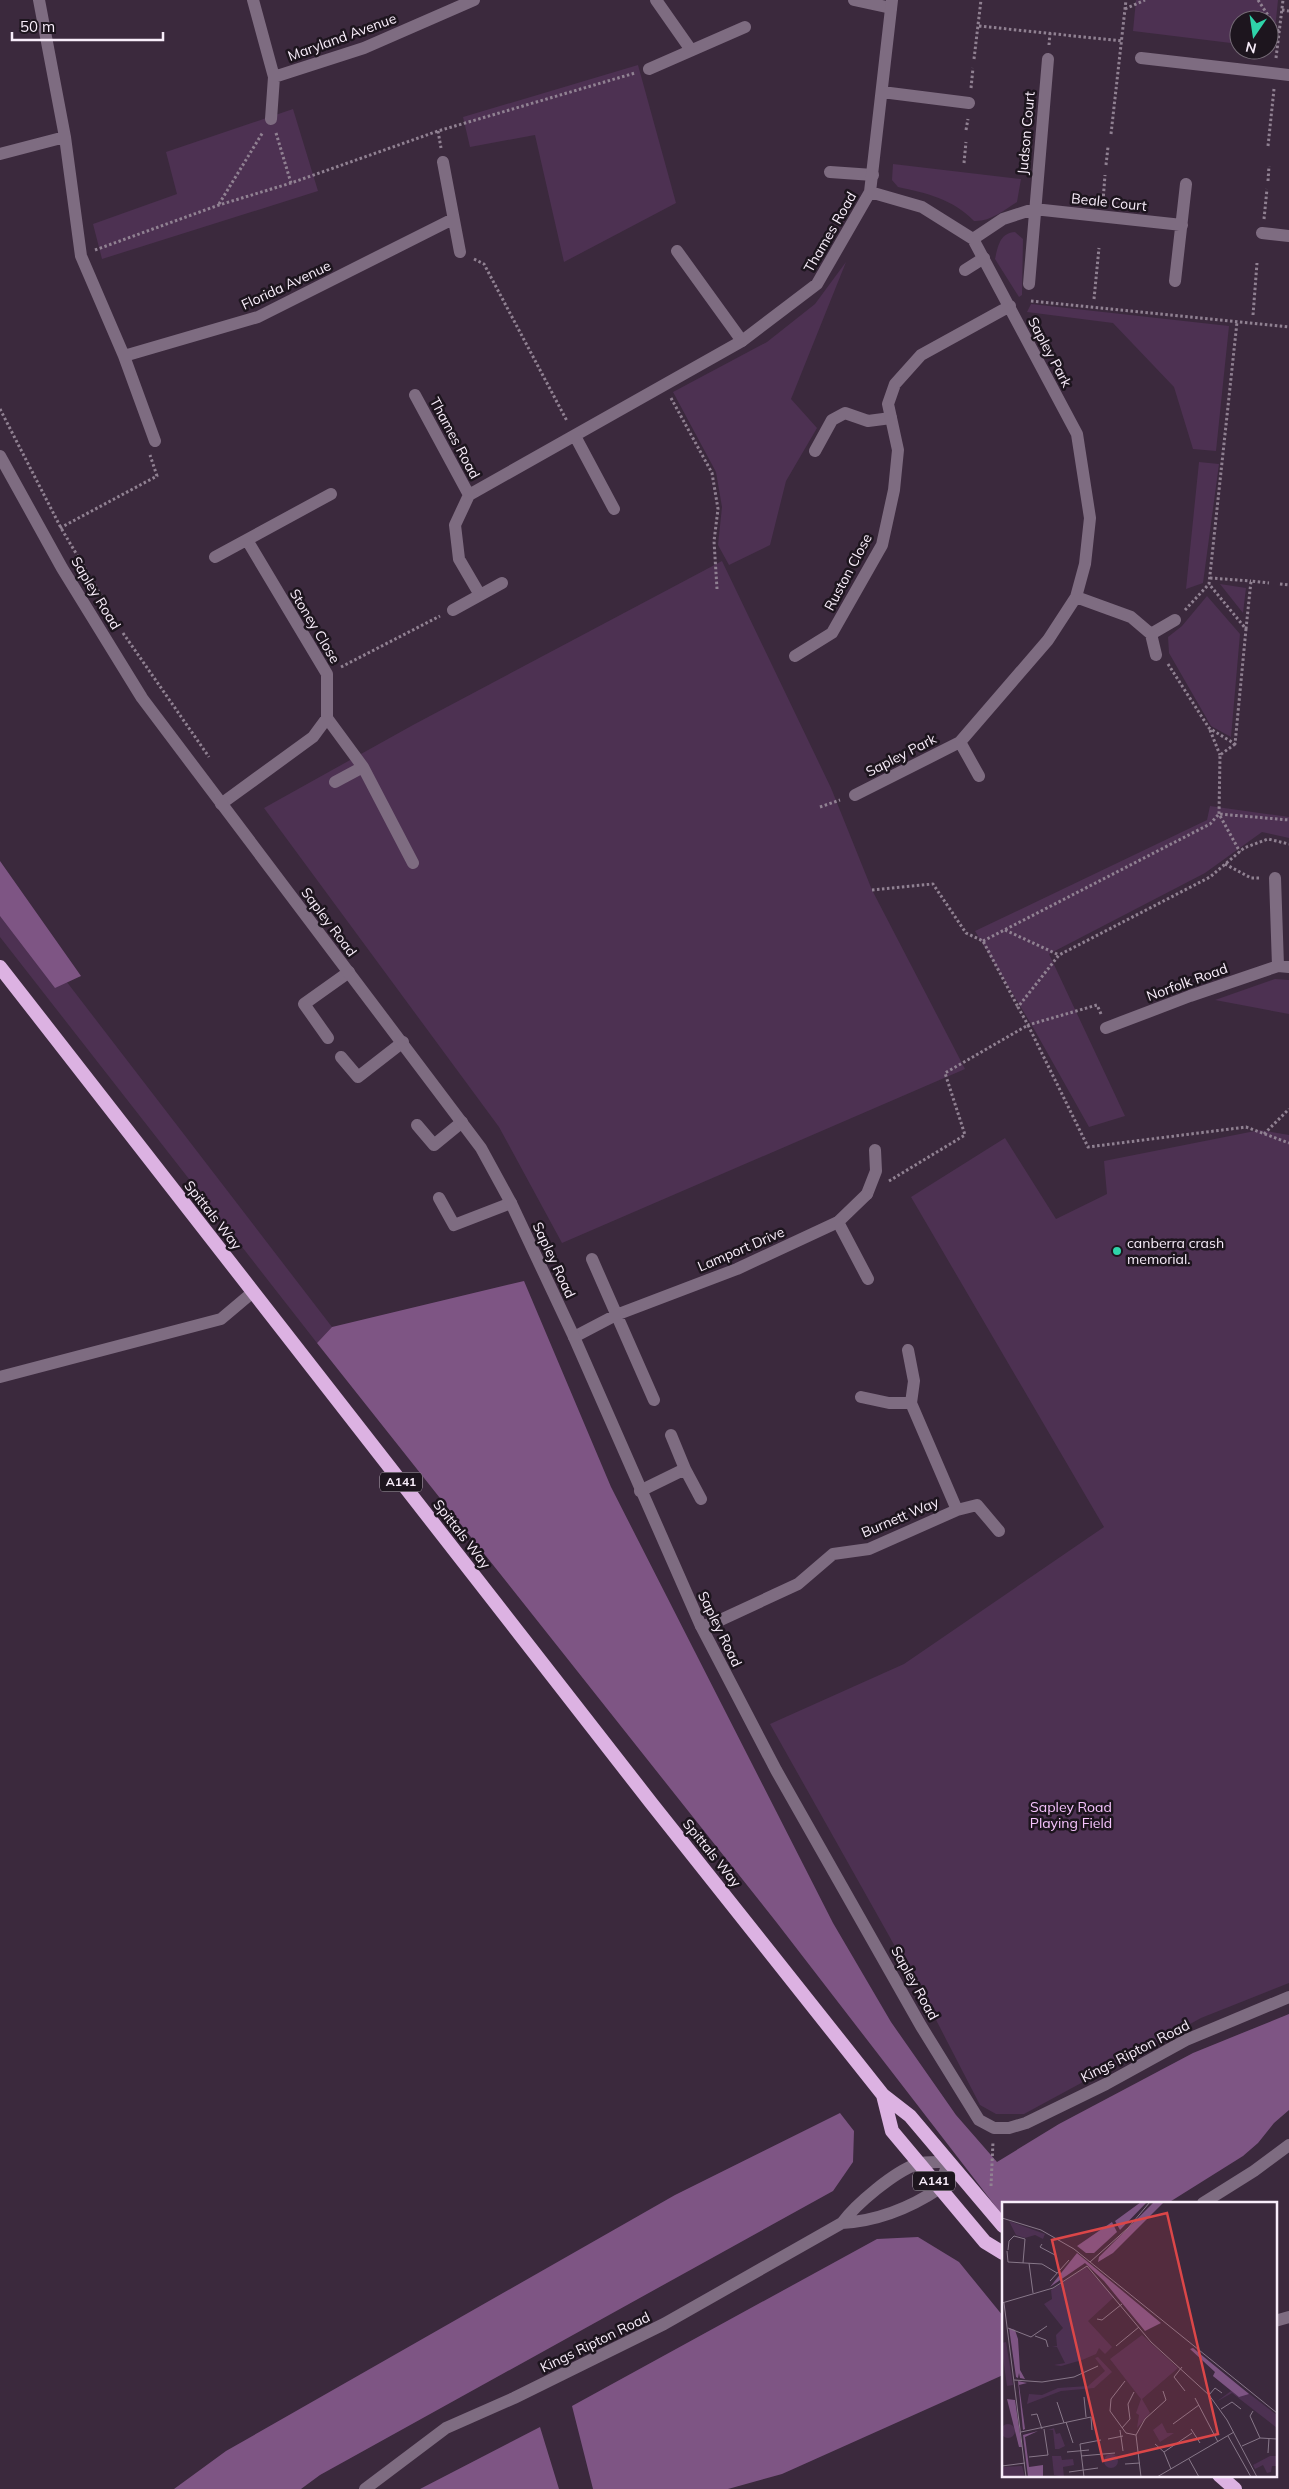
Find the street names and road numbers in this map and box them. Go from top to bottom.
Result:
street label: Maryland Avenue [285,9,399,65]
street label: Judson Court [1013,91,1039,175]
street label: Thames Road [800,189,860,275]
street label: Beale Court [1070,189,1148,215]
street label: Florida Avenue [238,256,334,314]
street label: Sapley Park [1024,314,1076,391]
street label: Thames Road [426,394,484,482]
street label: Ruston Close [820,530,876,614]
street label: Sapley Road [67,553,125,633]
street label: Stoney Close [286,585,344,667]
street label: Sapley Park [863,729,940,780]
street label: Sapley Road [297,884,361,960]
street label: Norfolk Road [1144,959,1230,1005]
street label: Spittals Way [180,1177,246,1254]
street label: Sapley Road [529,1219,579,1301]
street label: Lamport Drive [695,1223,787,1275]
road number: A141 [380,1472,422,1491]
street label: Burnett Way [859,1492,942,1541]
street label: Spittals Way [429,1496,495,1573]
street label: Sapley Road [694,1588,746,1670]
street label: Spittals Way [679,1815,745,1891]
street label: Sapley Road [887,1943,943,2023]
street label: Kings Ripton Road [1078,2016,1192,2086]
road number: A141 [913,2172,955,2190]
street label: Kings Ripton Road [537,2308,653,2376]

